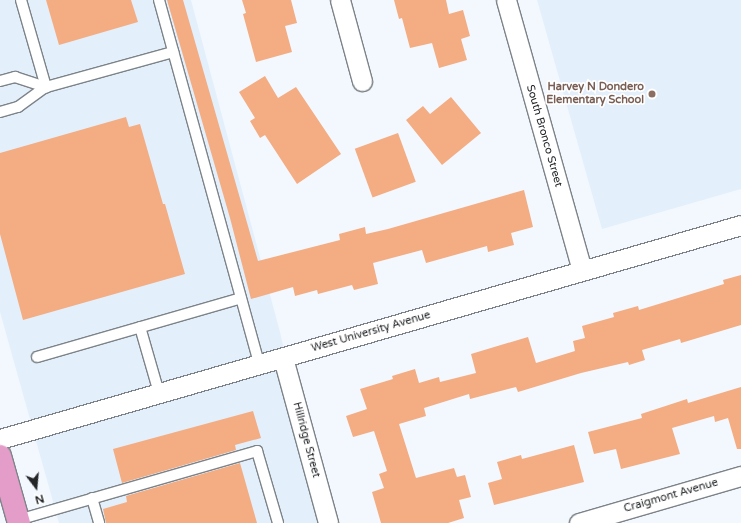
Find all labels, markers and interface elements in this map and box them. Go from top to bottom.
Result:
place label: Harvey N Dondero Elementary School [546,81,644,107]
street label: South Bronco Street [523,83,565,189]
marker: Harvey N Dondero Elementary School [647,89,657,99]
street label: West University Avenue [310,309,432,355]
street label: Hillridge Street [290,401,322,479]
north arrow [16,467,56,507]
street label: Craigmont Avenue [622,476,720,516]
text: N [33,492,45,506]

